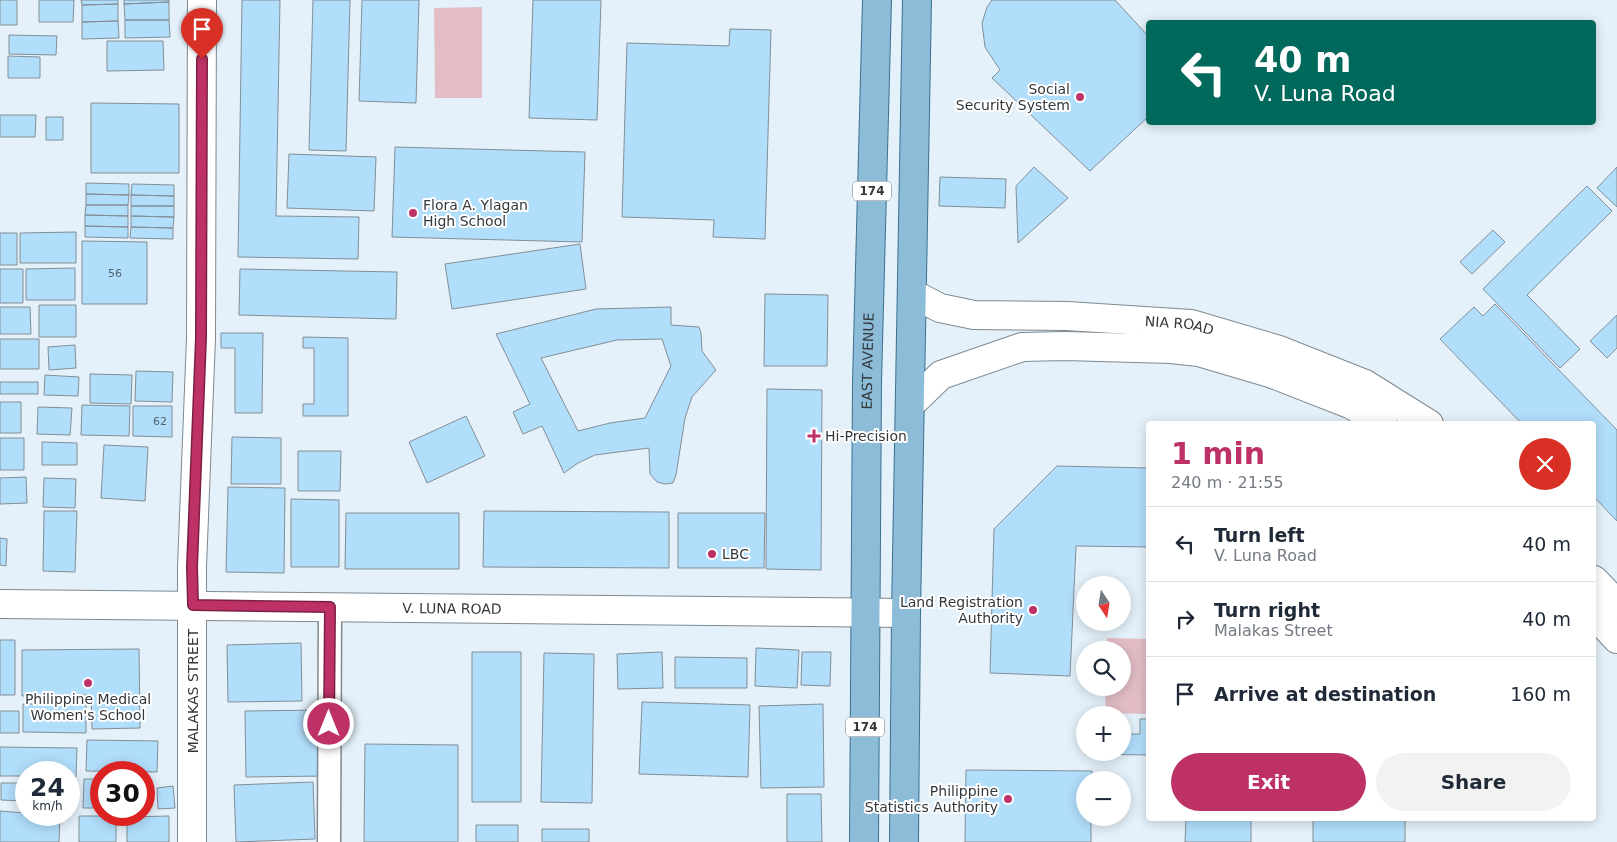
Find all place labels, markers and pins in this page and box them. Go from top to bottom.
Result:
pin [181,8,223,59]
place label: Social Security System [956,81,1070,113]
marker: Social Security System [1074,91,1086,103]
place label: Flora A. Ylagan High School [423,197,528,229]
marker: Flora A. Ylagan High School [407,207,419,219]
place label: Hi-Precision [825,428,907,444]
marker: Hi-Precision [807,429,821,443]
place label: LBC [722,546,749,562]
marker: LBC [706,548,718,560]
place label: Land Registration Authority [900,594,1023,626]
marker: Land Registration Authority [1027,604,1039,616]
marker: Philippine Medical Women's School [82,677,94,689]
place label: Philippine Medical Women's School [25,691,151,723]
place label: Philippine Statistics Authority [865,783,998,815]
marker: Philippine Statistics Authority [1002,793,1014,805]

